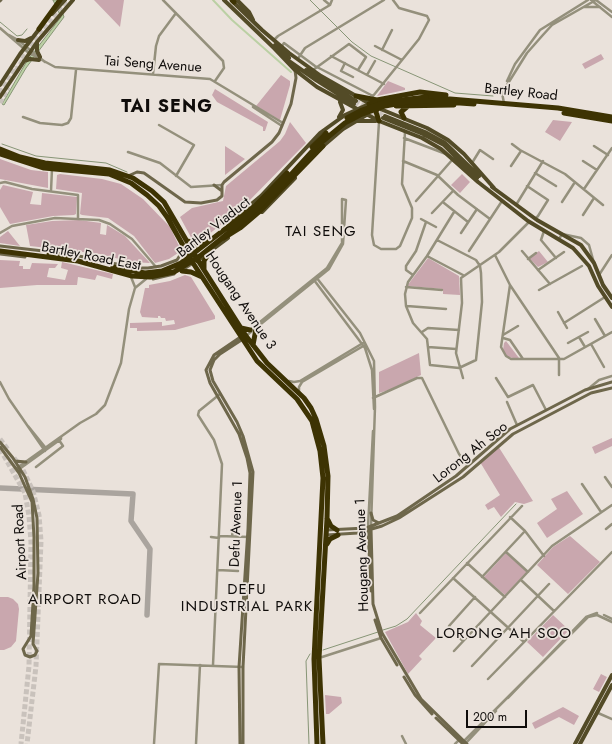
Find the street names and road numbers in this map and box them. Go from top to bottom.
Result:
street label: Tai Seng Avenue [104,53,202,77]
street label: Bartley Road [484,81,558,105]
street label: Bartley Viaduct [174,194,254,262]
street label: Bartley Road East [40,239,142,275]
street label: Hougang Avenue 3 [201,249,279,353]
street label: Lorong Ah Soo [431,419,511,487]
street label: Defu Avenue 1 [227,481,247,567]
street label: Hougang Avenue 1 [353,498,373,612]
street label: Airport Road [11,504,31,580]

